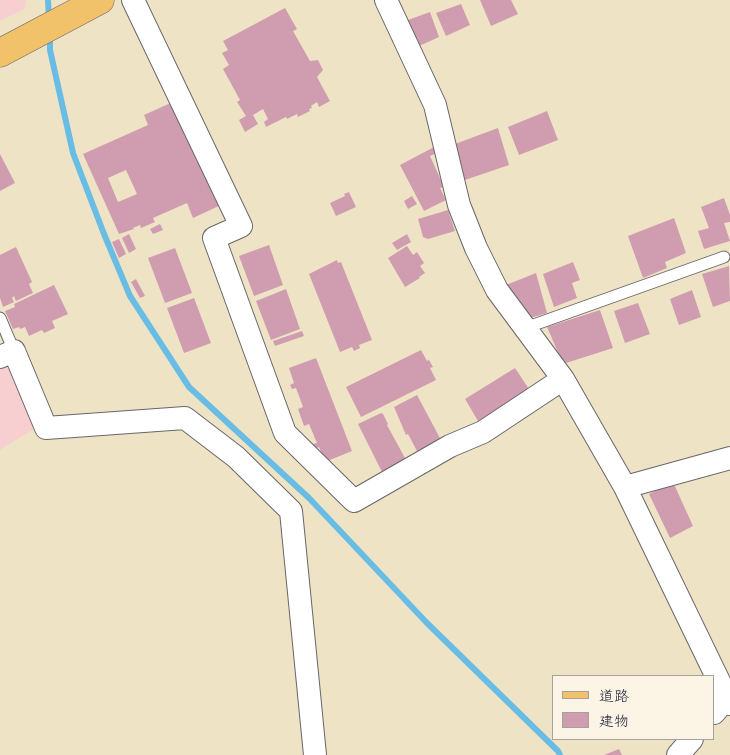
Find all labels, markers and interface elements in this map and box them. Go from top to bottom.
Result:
legend [552,675,715,740]
text: 道路 [599,686,629,705]
text: 建物 [599,711,629,730]

